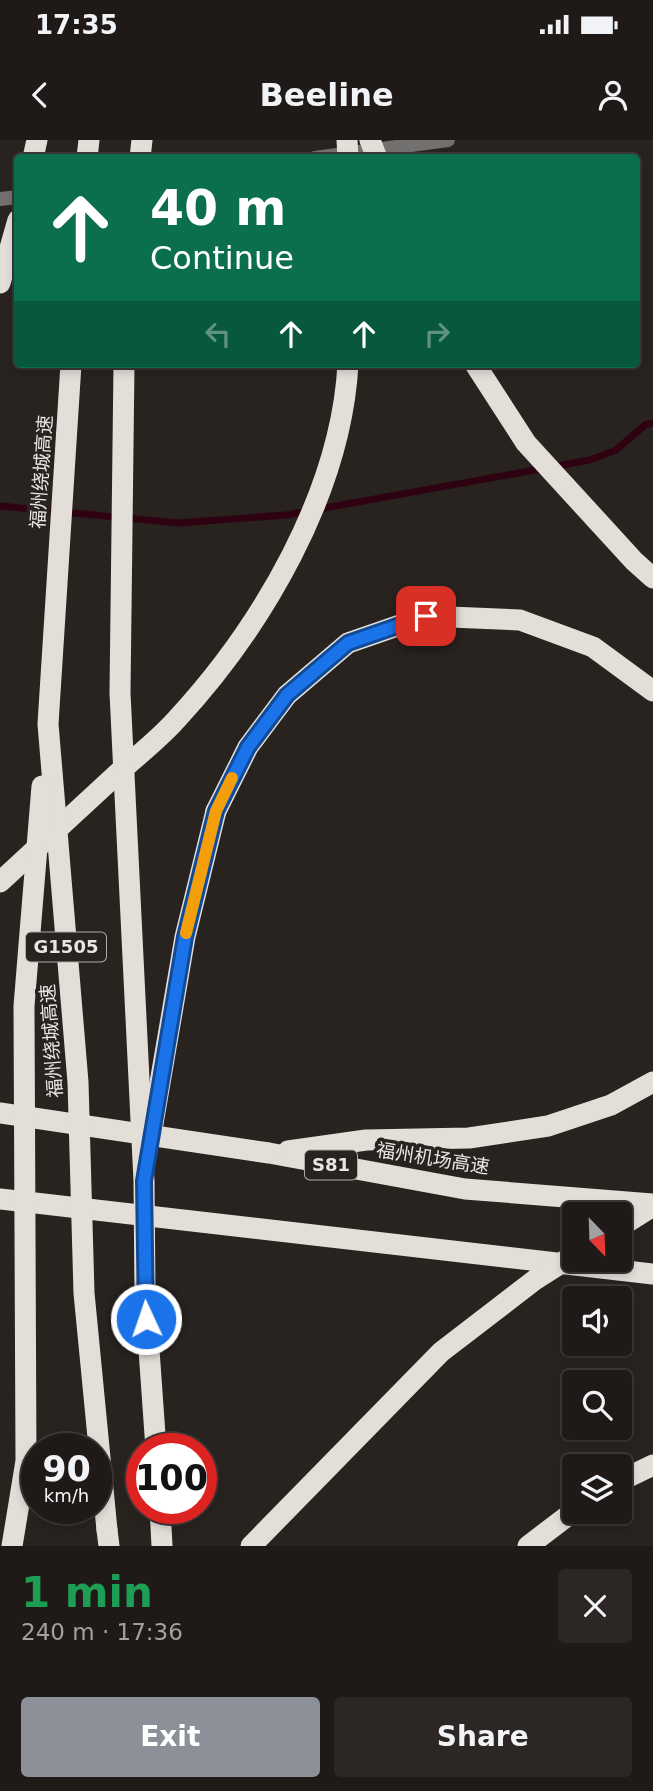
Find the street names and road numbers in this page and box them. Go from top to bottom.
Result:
street label: 福州绕城高速 [26,414,56,530]
road number: G1505 [26,932,106,962]
street label: 福州绕城高速 [36,983,66,1099]
street label: 福州机场高速 [375,1138,491,1178]
road number: S81 [305,1150,357,1180]

